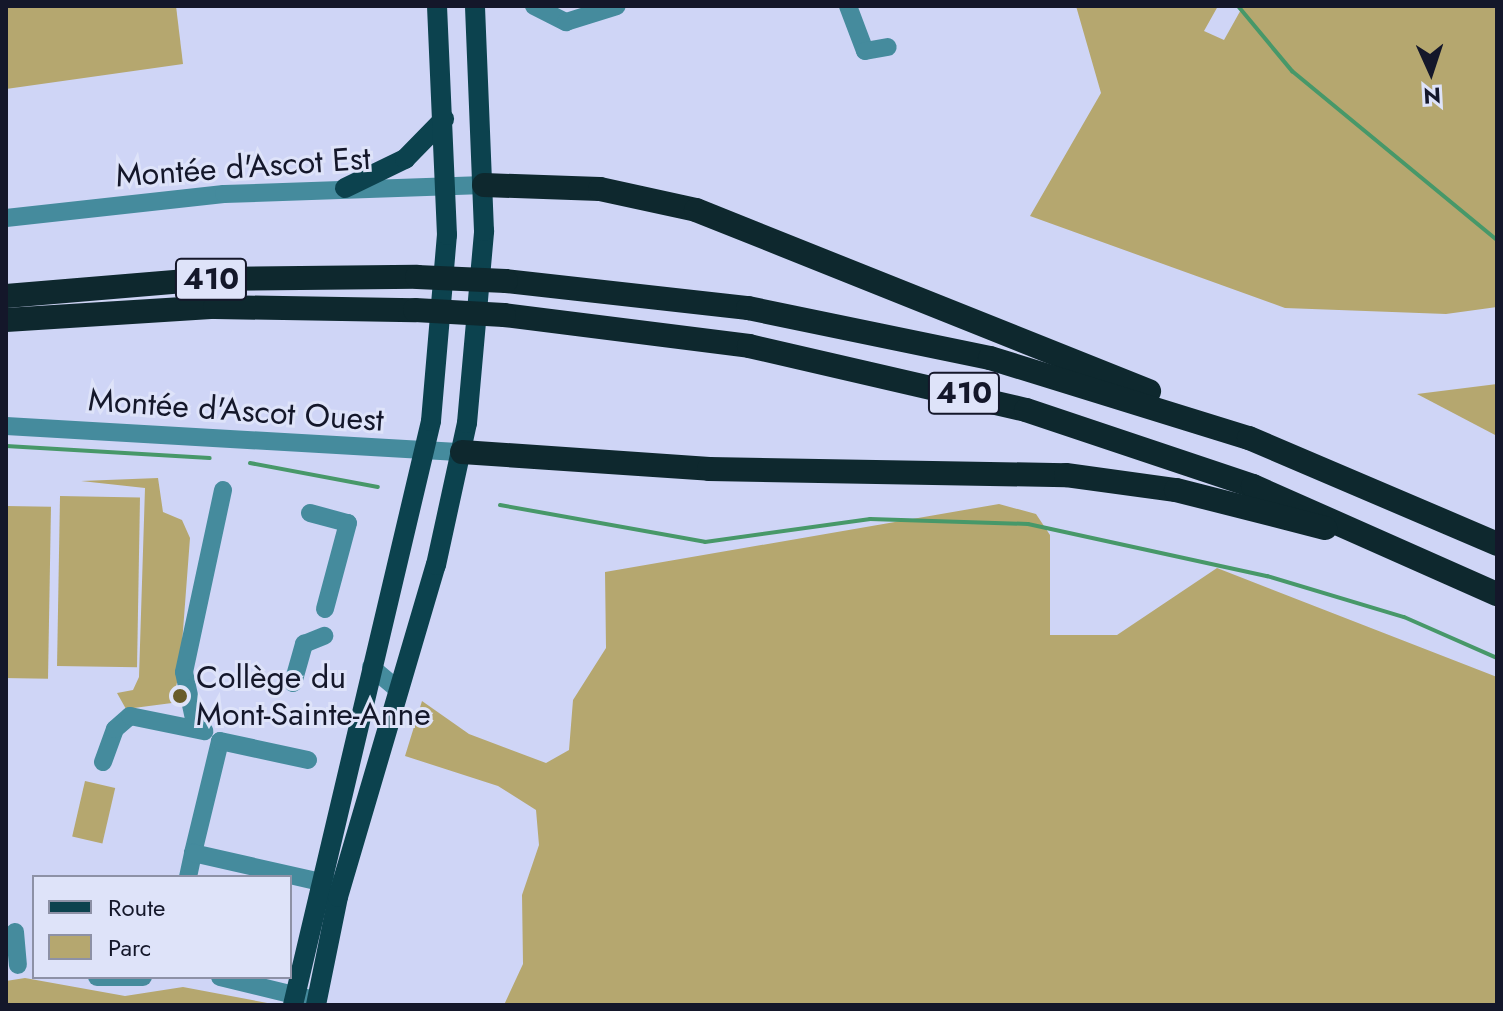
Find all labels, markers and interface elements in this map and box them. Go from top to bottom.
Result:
north arrow [1391,32,1471,112]
text: N [1423,80,1442,112]
street label: Montée d'Ascot Est [114,139,372,195]
road number: 410 [173,253,249,305]
road number: 410 [926,367,1002,419]
street label: Montée d'Ascot Ouest [87,381,385,439]
place label: Collège du Mont-Sainte-Anne [196,659,431,734]
marker: Collège du Mont-Sainte-Anne [171,687,189,705]
legend [32,875,292,979]
text: Route [108,890,165,925]
text: Parc [108,930,151,965]

